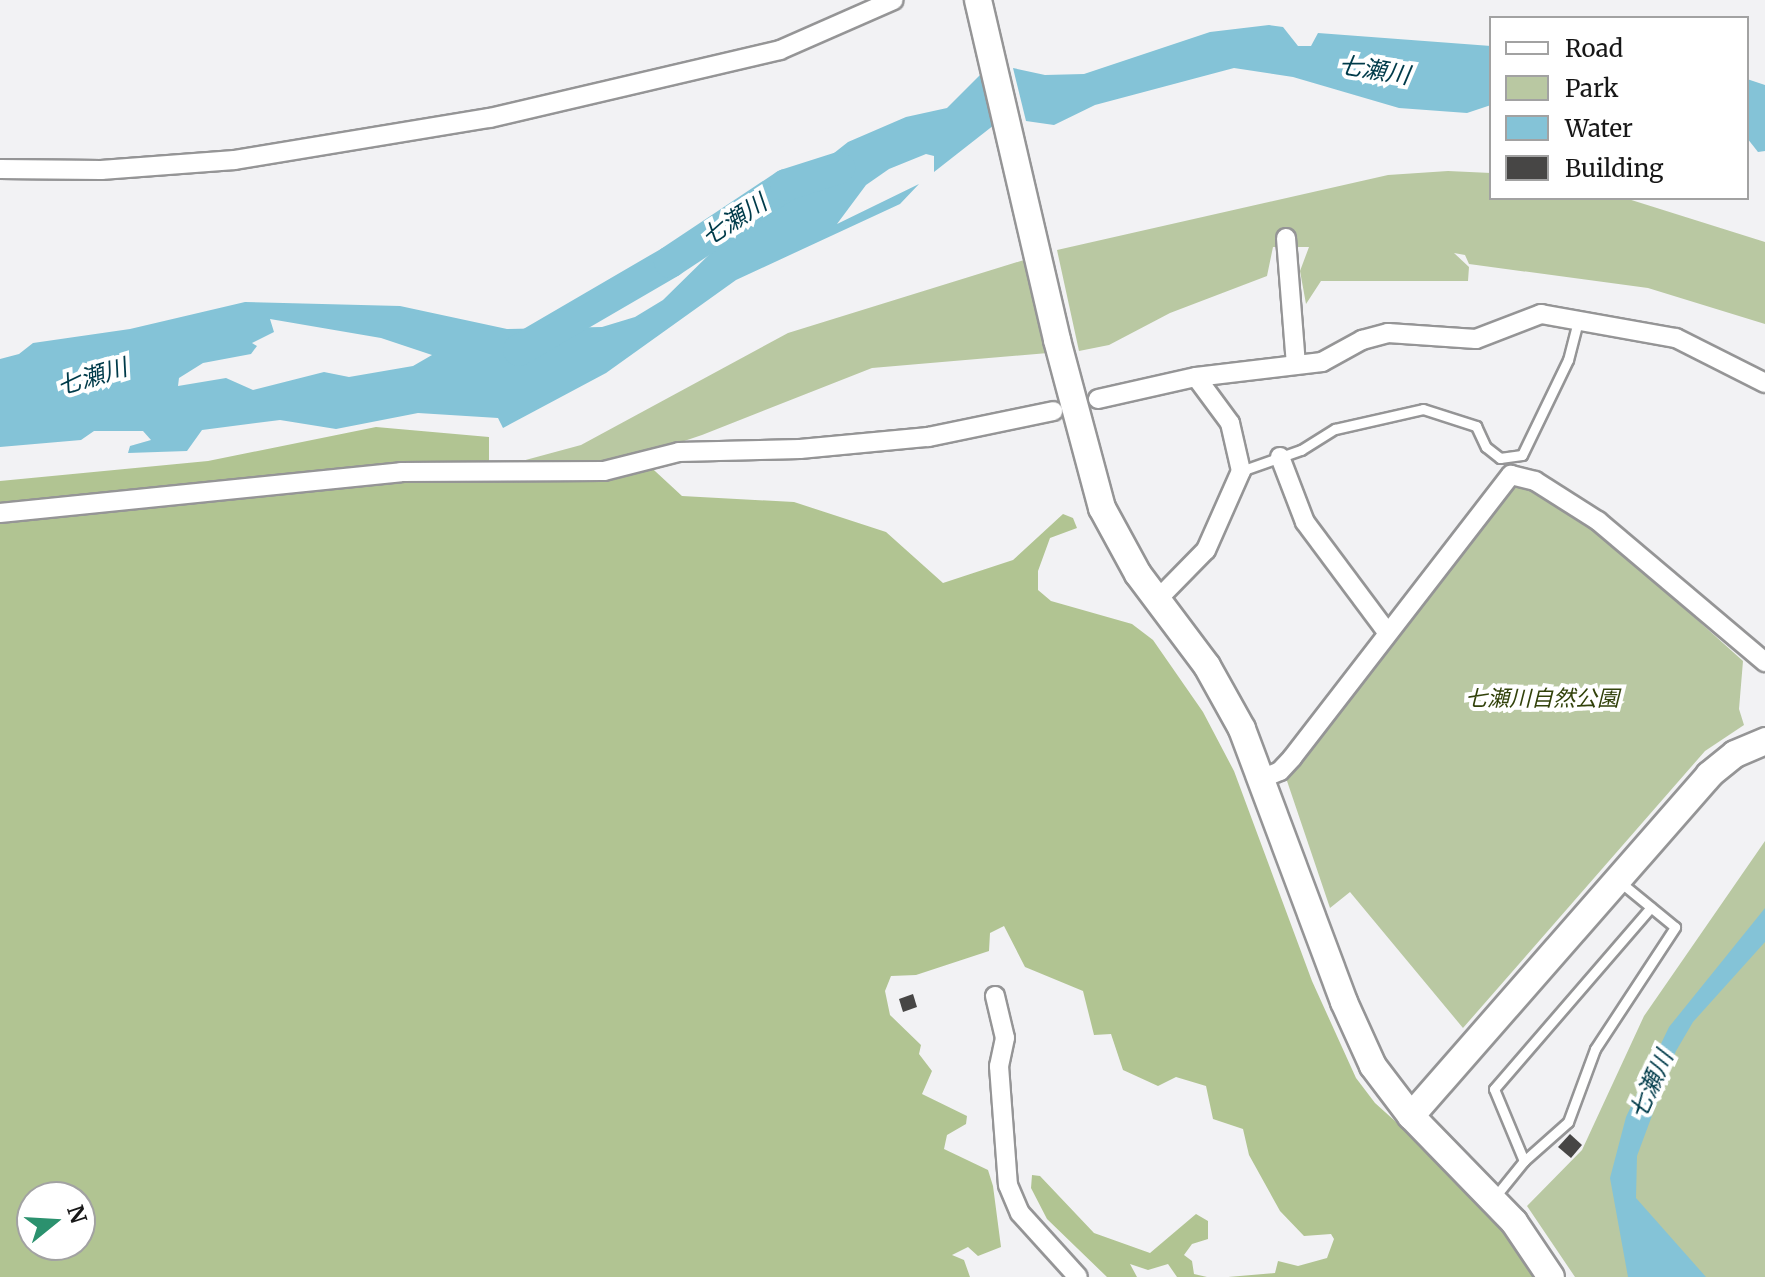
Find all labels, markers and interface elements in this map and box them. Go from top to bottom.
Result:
legend [1489,16,1749,200]
text: Road [1565,33,1623,64]
water label: 七瀬川 [1336,50,1412,90]
text: Park [1565,73,1618,104]
text: Water [1565,113,1633,144]
text: Building [1565,153,1664,184]
water label: 七瀬川 [696,188,772,252]
water label: 七瀬川 [53,353,131,401]
park label: 七瀬川自然公園 [1465,686,1619,712]
water label: 七瀬川 [1623,1046,1679,1124]
north arrow [16,1181,96,1261]
text: N [61,1202,93,1227]

